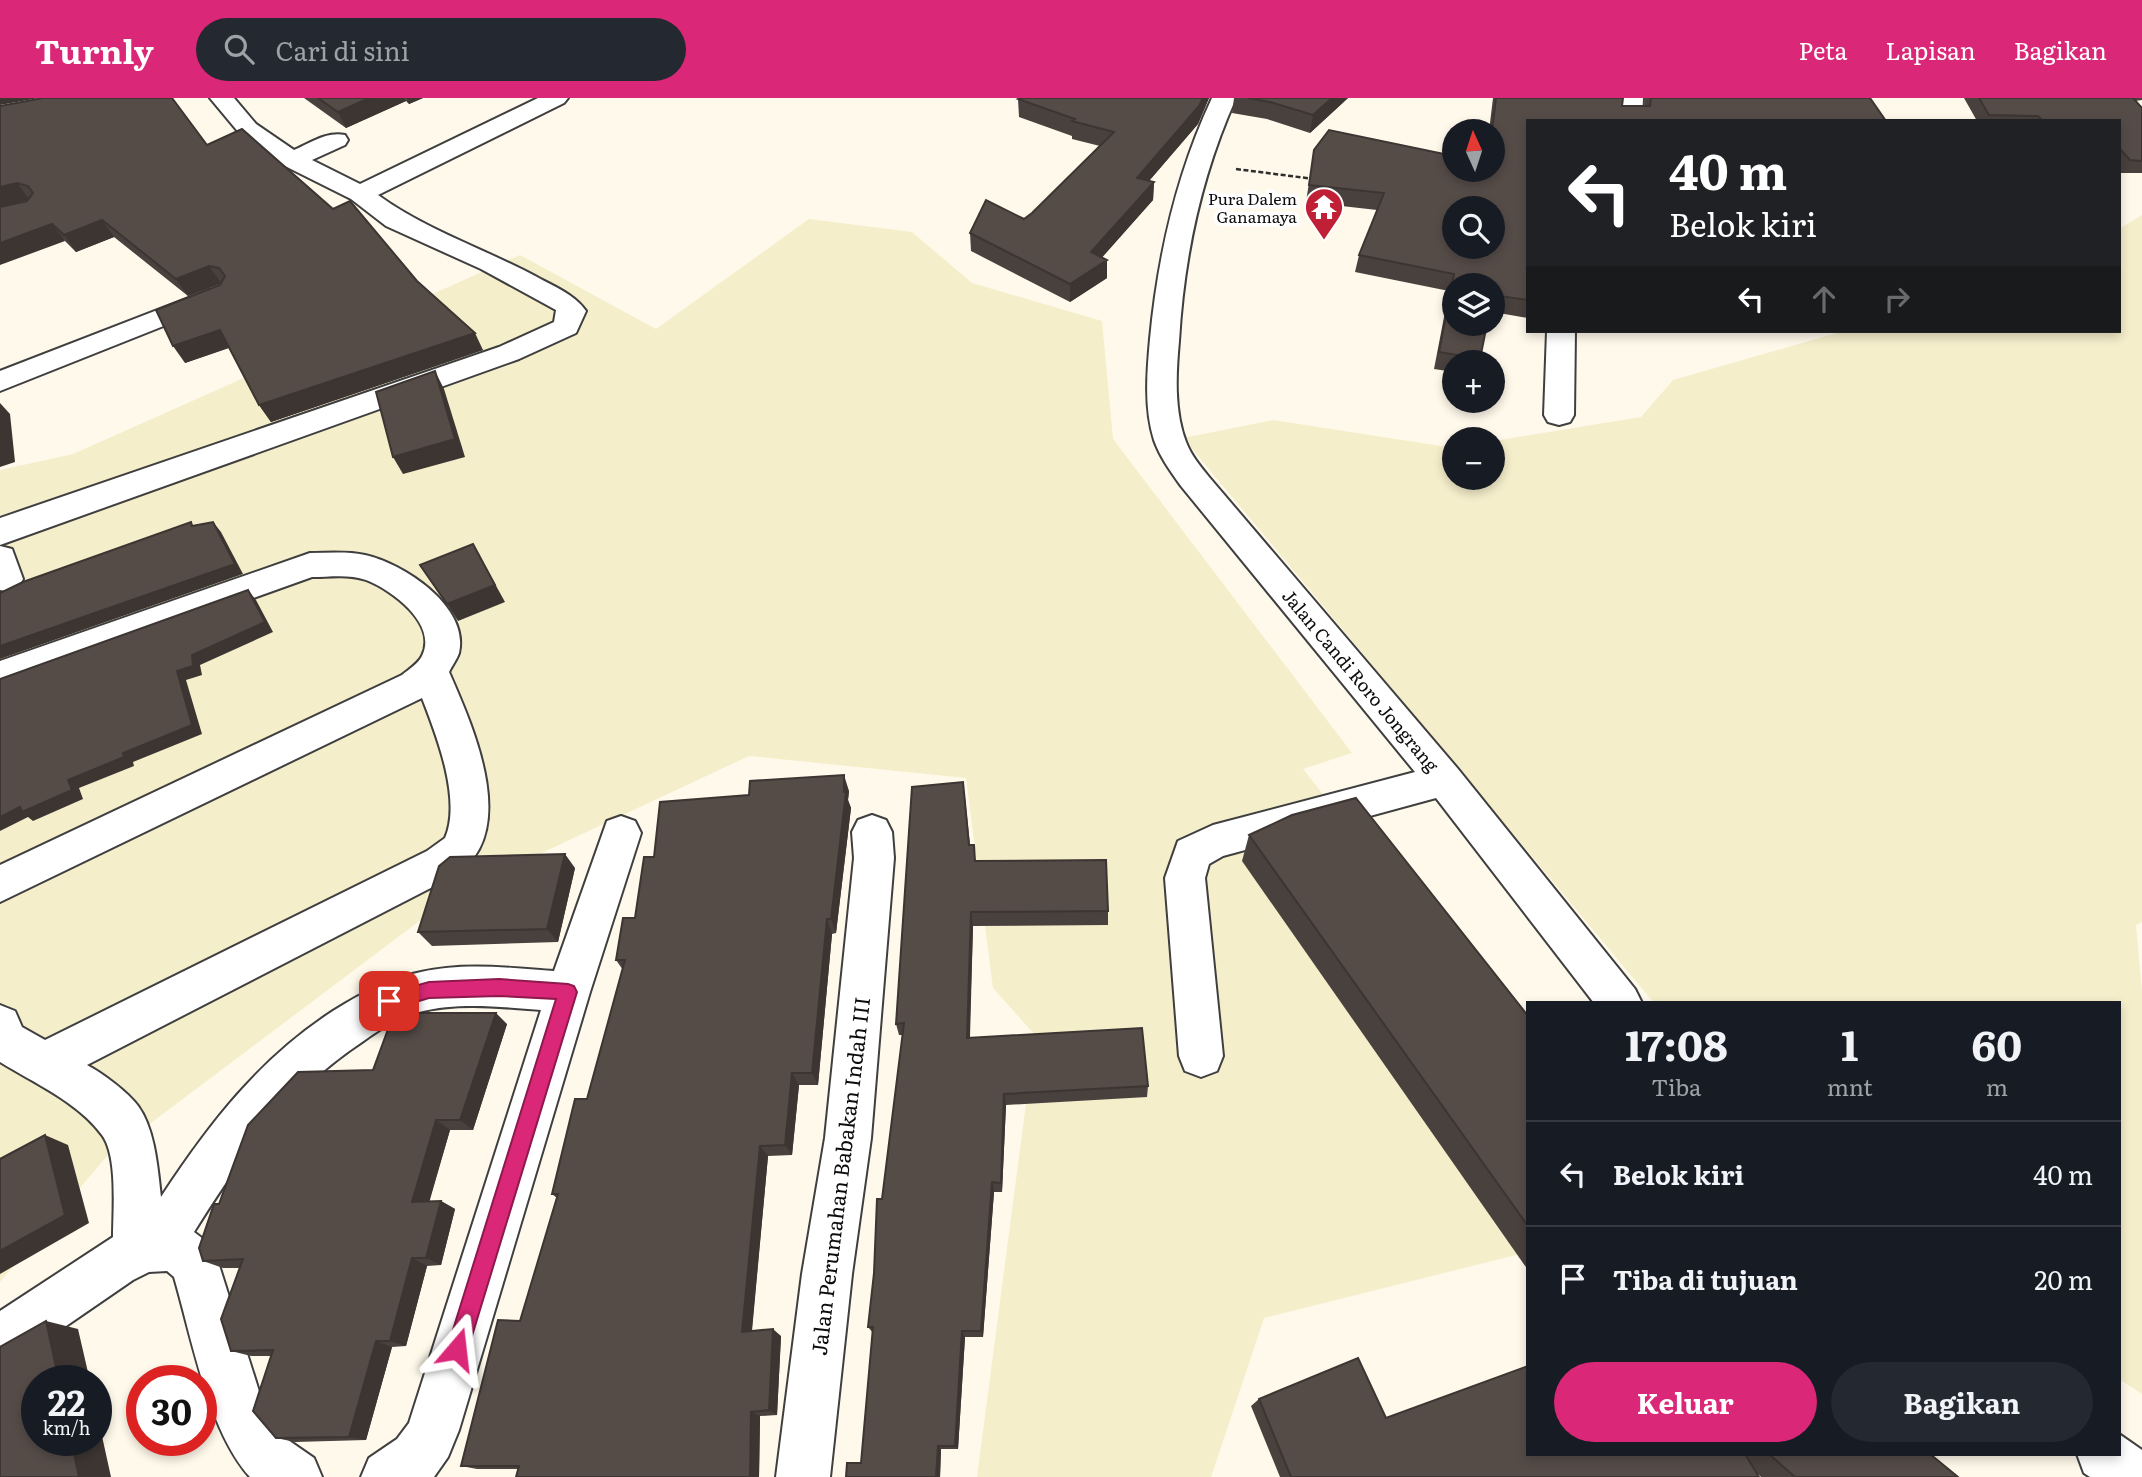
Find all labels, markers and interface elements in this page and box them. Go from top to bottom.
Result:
search box [196,18,686,81]
text: Turnly [35,25,154,74]
icon: search [220,30,258,68]
text: Cari di sini [276,30,409,69]
text: Peta [1798,32,1847,67]
text: Lapisan [1885,32,1976,67]
text: Bagikan [2014,32,2107,67]
north arrow [1442,119,1505,182]
map controls [1442,119,1505,490]
text: 40 m [1669,132,1787,205]
icon: left [1554,147,1645,238]
place label: Pura Dalem Ganamaya [1208,186,1297,228]
temple icon: Pura Dalem Ganamaya [1303,186,1345,241]
button: search [1442,196,1505,259]
text: Belok kiri [1669,199,1817,247]
button: layers [1442,273,1505,336]
icon: left [1732,280,1770,318]
icon: ahead [1805,280,1843,318]
icon: right [1878,280,1916,318]
button: + [1442,350,1505,413]
button: − [1442,427,1505,490]
street label: Jalan Candi Roro Jongrang [1276,583,1446,778]
pin [359,971,419,1031]
icon: arrive [370,982,408,1020]
street label: Jalan Perumahan Babakan Indah III [802,995,876,1357]
text: 17:08 [1625,1012,1728,1074]
text: 1 [1841,1012,1858,1074]
text: 60 [1972,1012,2022,1074]
text: Tiba [1651,1069,1702,1103]
text: mnt [1827,1069,1873,1103]
text: m [1986,1069,2008,1103]
text: Belok kiri [1613,1154,1744,1193]
text: 40 m [2033,1154,2093,1193]
icon: left [1554,1155,1592,1193]
text: Tiba di tujuan [1613,1259,1798,1298]
text: 20 m [2034,1259,2093,1298]
icon: arrive [1554,1260,1592,1298]
position arrow [420,1312,494,1386]
button: Keluar [1554,1362,1817,1442]
button: Bagikan [1831,1362,2093,1442]
speed limit sign: 30 [126,1365,217,1456]
text: 22 [48,1375,85,1427]
text: km/h [43,1414,90,1441]

